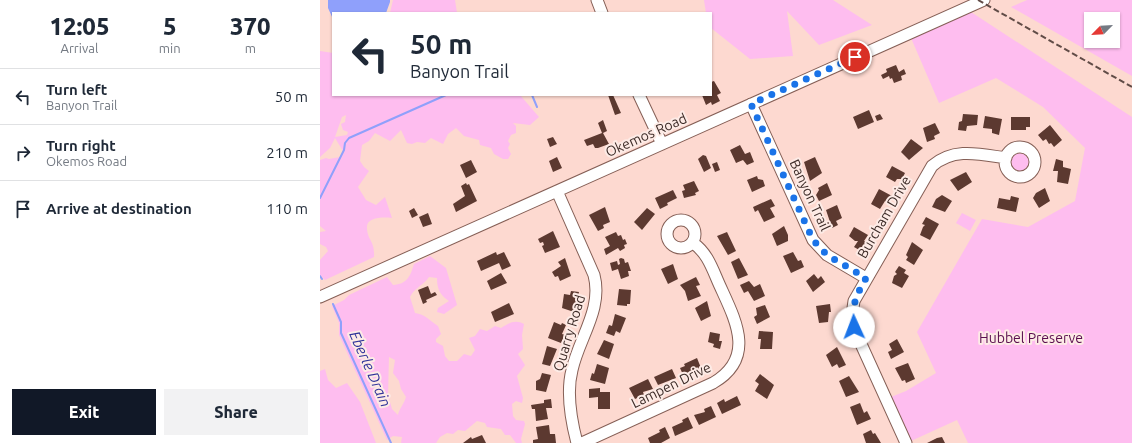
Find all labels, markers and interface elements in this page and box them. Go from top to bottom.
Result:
north arrow [1084,12,1120,48]
map controls [1084,12,1120,48]
text: 12:05 [49,13,109,40]
text: 5 [163,13,176,40]
text: 370 [230,13,271,40]
icon: left [344,28,396,80]
text: 50 m [410,28,472,59]
pin [838,40,872,74]
text: Arrival [60,41,98,55]
text: min [159,41,181,55]
text: m [245,41,256,55]
icon: arrive [844,46,866,68]
text: Banyon Trail [410,61,509,81]
text: Turn left [46,81,107,98]
icon: left [12,86,34,108]
text: 50 m [275,88,308,105]
text: Banyon Trail [46,98,117,112]
street label: Okemos Road [603,110,689,160]
text: Turn right [46,137,116,154]
icon: right [12,142,34,164]
text: 210 m [266,144,308,161]
text: Okemos Road [46,154,127,168]
street label: Banyon Trail [786,157,834,234]
street label: Burcham Drive [854,173,914,261]
icon: arrive [12,198,34,220]
text: Arrive at destination [46,200,192,217]
text: 110 m [266,200,308,217]
street label: Quarry Road [550,293,588,373]
position arrow [833,306,875,348]
water label: Eberle Drain [346,328,395,409]
park label: Hubbel Preserve [979,330,1083,346]
street label: Lampen Drive [629,359,713,411]
button: Exit [12,389,156,435]
button: Share [164,389,308,435]

